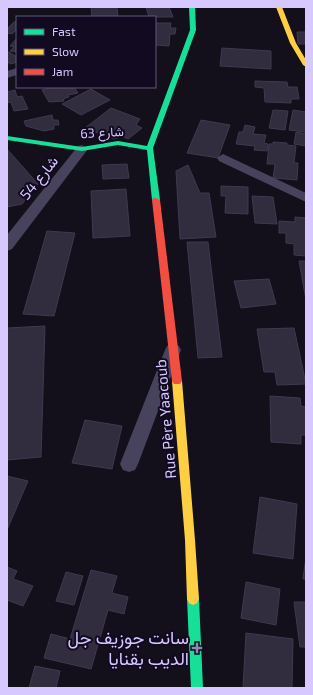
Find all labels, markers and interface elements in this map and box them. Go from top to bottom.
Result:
legend [16,16,156,88]
text: Fast [52,24,76,38]
text: Slow [52,44,79,58]
text: Jam [52,64,73,78]
street label: شارع 63 [80,123,124,143]
street label: شارع 54 [15,152,64,205]
street label: Rue Père Yaacoub [151,359,179,480]
place label: سانت جوزيف جل الديب بقنايا [68,626,189,669]
marker: سانت جوزيف جل الديب بقنايا [192,643,202,653]

